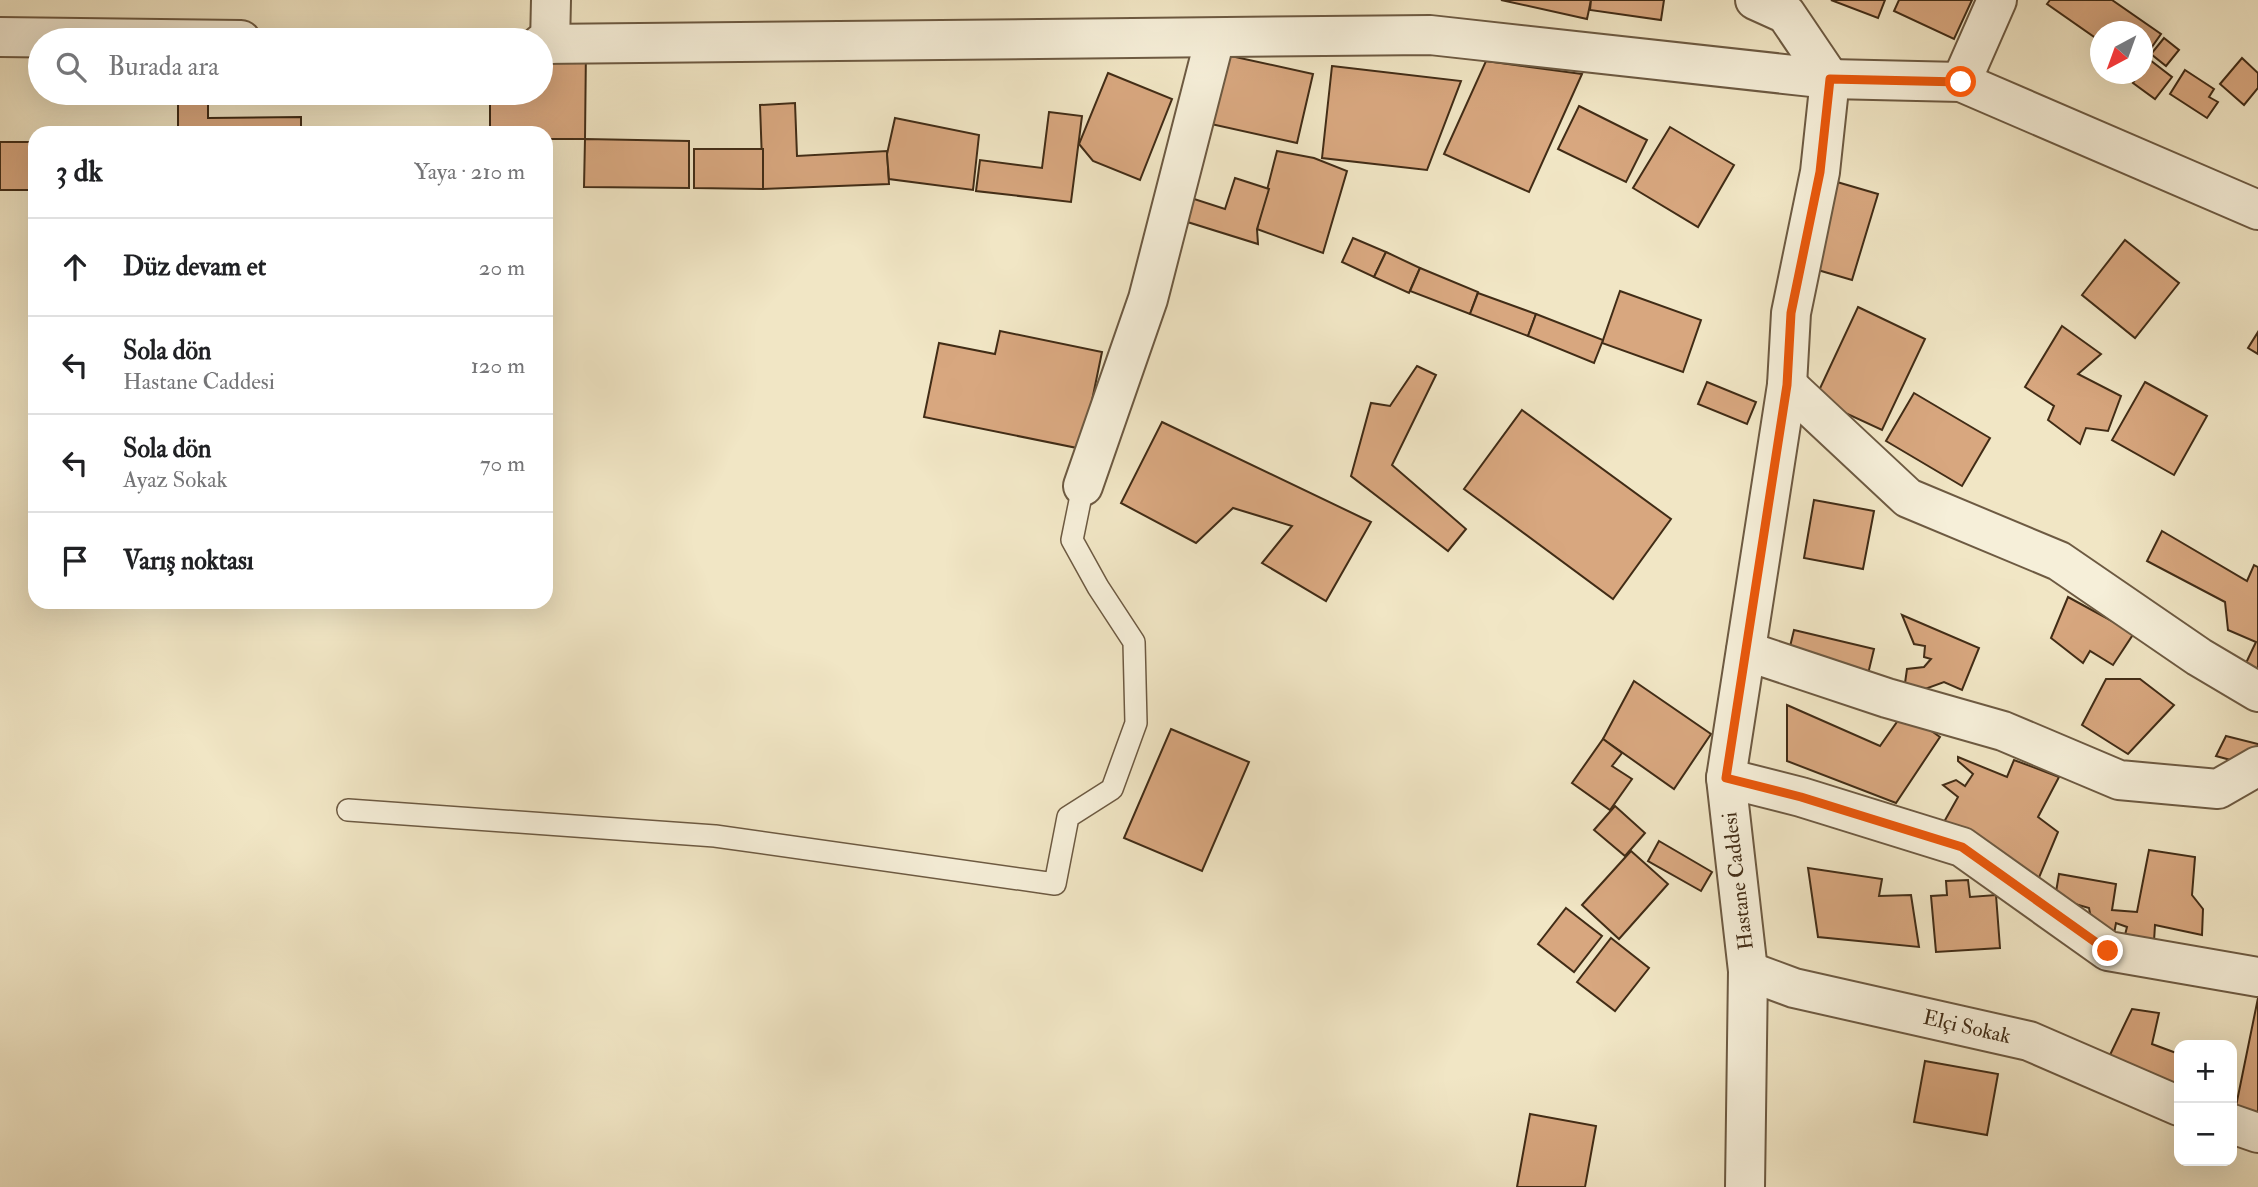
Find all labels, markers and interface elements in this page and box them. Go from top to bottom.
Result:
north arrow [2090,21,2153,84]
search box [28,28,553,105]
icon: search [52,48,90,86]
text: Burada ara [108,51,219,83]
route start [1945,66,1976,97]
text: 3 dk [56,153,103,190]
text: Yaya · 210 m [414,157,525,186]
icon: ahead [56,248,94,286]
text: Düz devam et [123,251,266,283]
text: 20 m [479,253,525,282]
text: Sola dön [123,335,211,367]
icon: left [56,346,94,384]
text: 120 m [471,351,525,380]
text: Hastane Caddesi [123,367,275,396]
text: Sola dön [123,433,211,465]
icon: left [56,444,94,482]
text: 70 m [480,449,525,478]
text: Ayaz Sokak [123,465,228,494]
icon: arrive [56,542,94,580]
text: Varış noktası [123,545,254,577]
street label: Hastane Caddesi [1716,810,1760,951]
route end [2092,935,2123,966]
street label: Elçi Sokak [1921,1004,2013,1050]
map controls [2174,1040,2237,1166]
button: + [2174,1040,2237,1103]
button: − [2174,1103,2237,1166]

